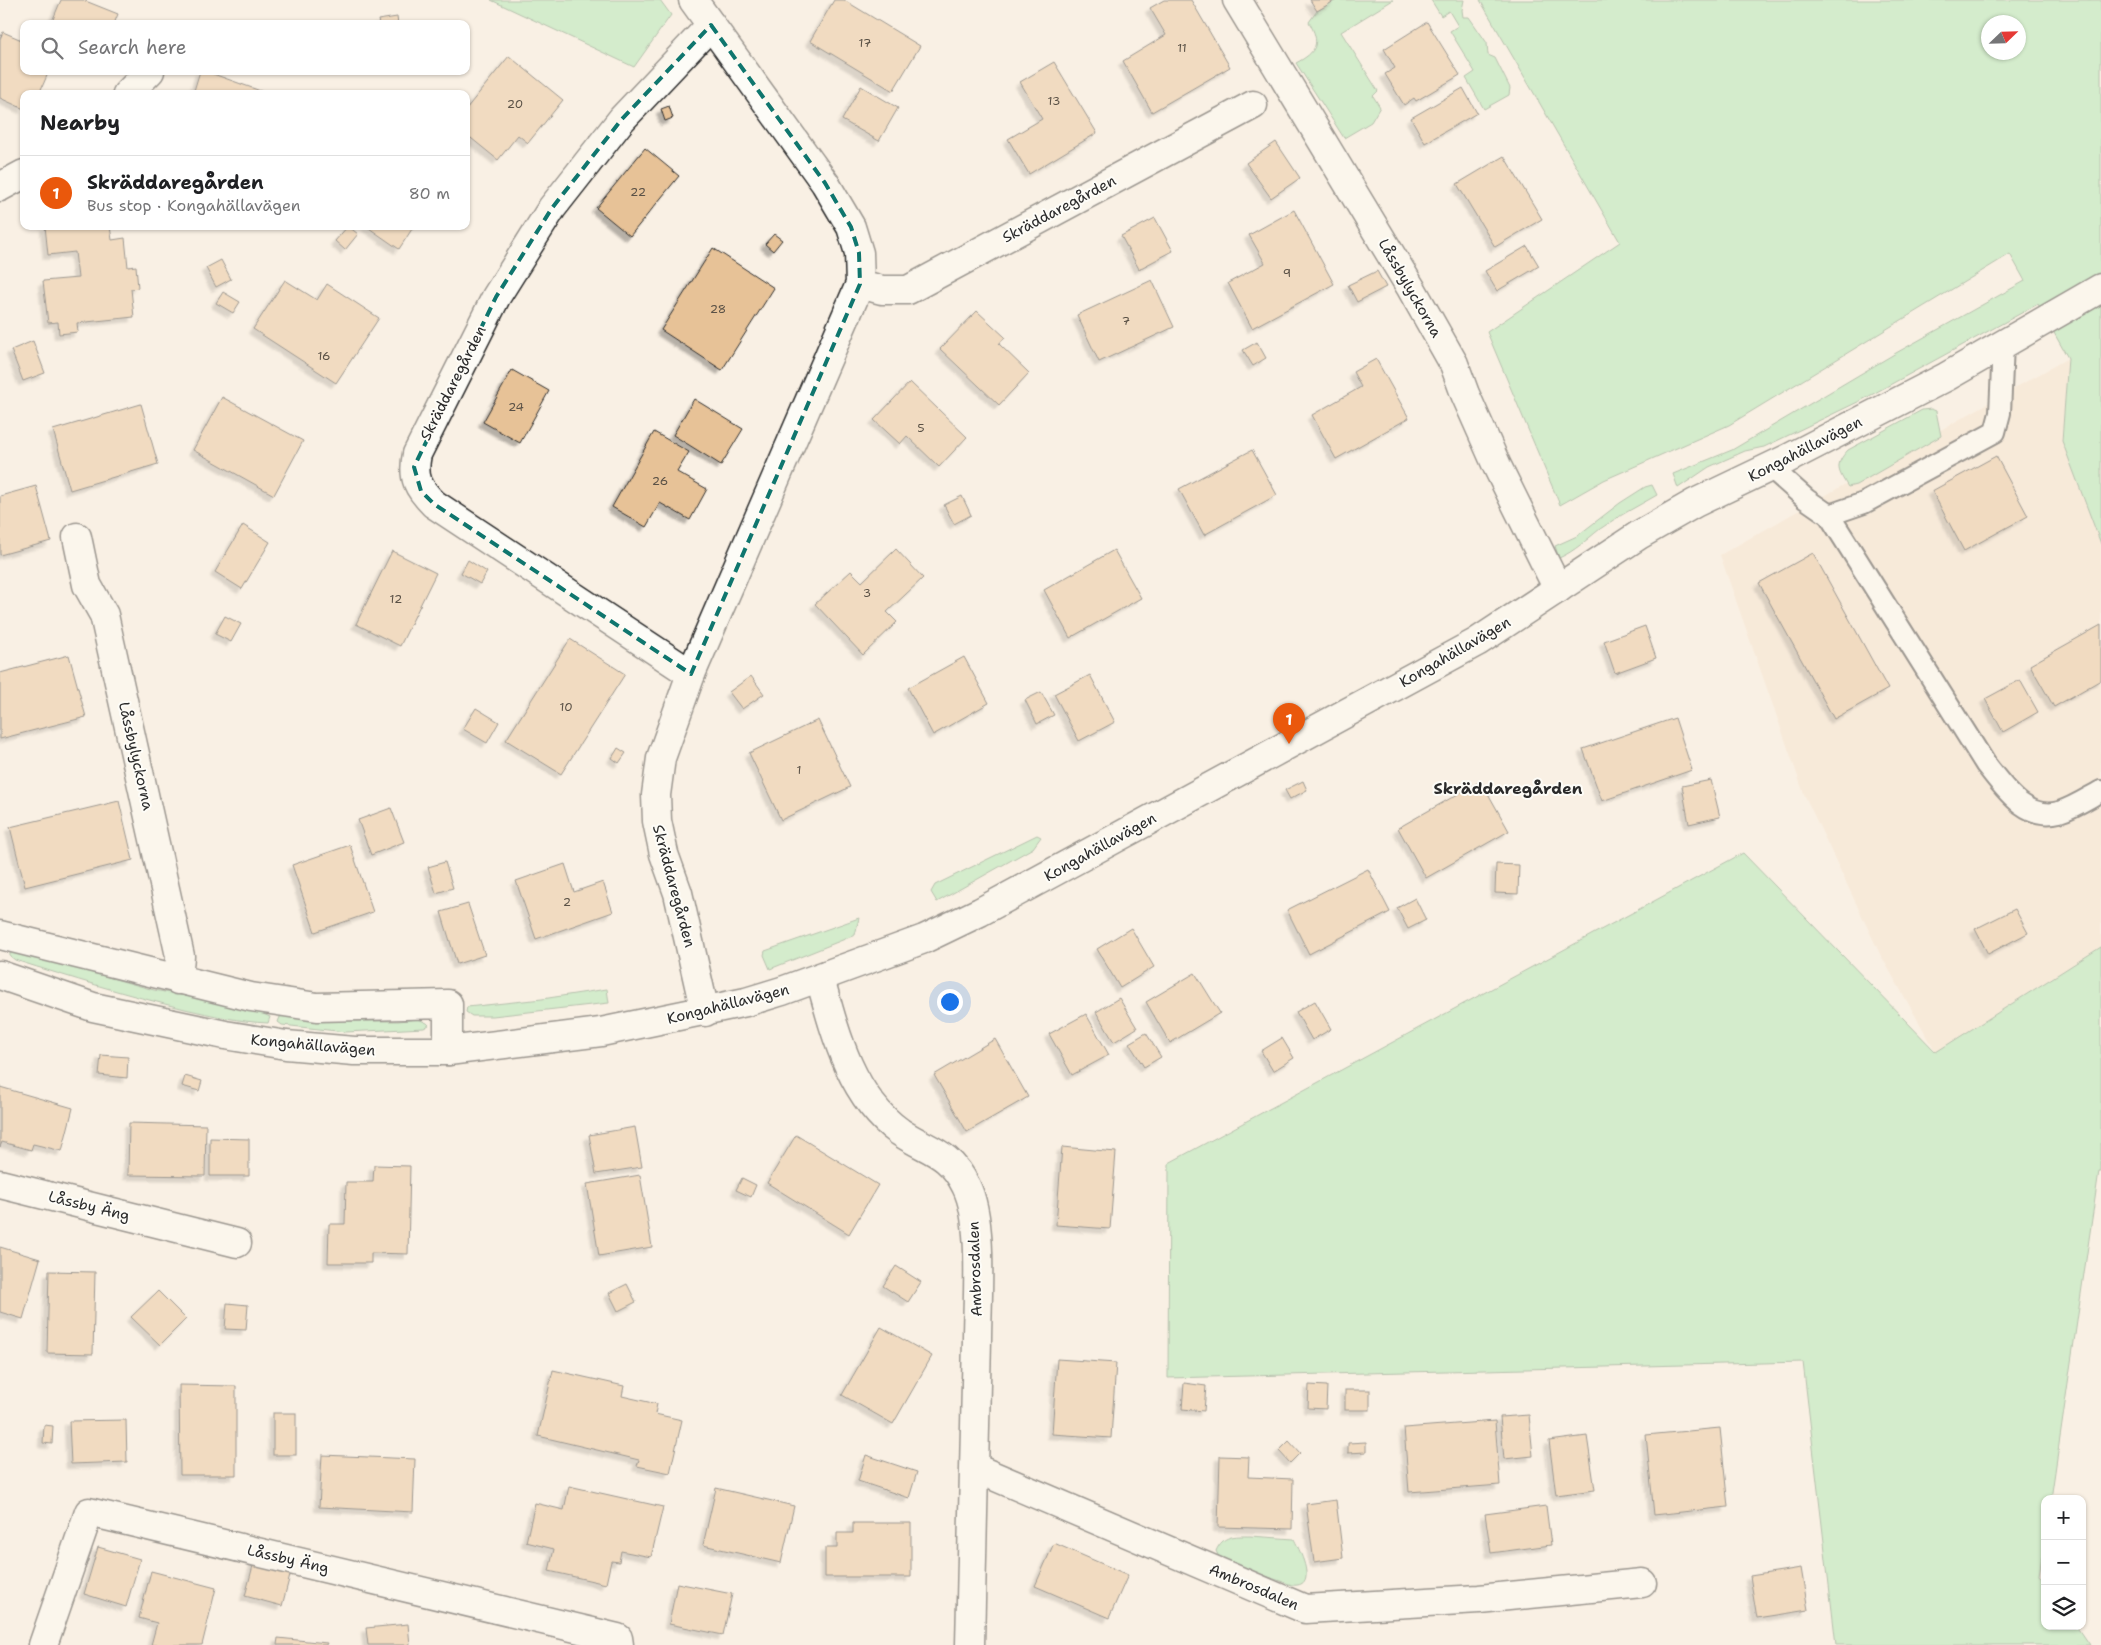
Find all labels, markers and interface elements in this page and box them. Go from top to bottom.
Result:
north arrow [1981,15,2026,60]
search box [20,20,470,75]
icon: search [38,34,66,62]
text: Search here [78,35,187,60]
house number: 17 [859,35,871,51]
house number: 11 [1177,40,1187,56]
house number: 13 [1048,93,1060,109]
house number: 20 [507,96,523,112]
text: Nearby [40,109,120,137]
text: Skräddaregården [87,170,264,195]
street label: Skräddaregården [999,171,1119,247]
text: 1 [52,183,60,204]
text: 80 m [409,183,450,204]
house number: 22 [630,184,646,200]
text: Bus stop · Kongahällavägen [87,195,301,216]
street label: Låssbylyckorna [1374,235,1447,342]
house number: 9 [1283,265,1291,281]
house number: 28 [710,301,726,317]
house number: 7 [1122,313,1130,329]
street label: Skräddaregården [415,322,491,444]
house number: 16 [317,348,331,364]
house number: 24 [508,399,524,415]
street label: Kongahällavägen [1745,412,1865,486]
house number: 5 [917,420,925,436]
house number: 26 [652,473,668,489]
house number: 3 [863,585,871,601]
house number: 12 [390,591,402,607]
street label: Kongahällavägen [1396,612,1514,692]
house number: 10 [559,699,573,715]
street label: Låssbylyckorna [114,700,158,813]
pin: 1 [1273,703,1305,744]
house number: 1 [796,762,802,778]
district label: Skräddaregården [1434,778,1583,799]
street label: Kongahällavägen [1040,808,1160,886]
street label: Skräddaregården [648,822,700,950]
house number: 2 [563,894,571,910]
street label: Kongahällavägen [665,979,791,1029]
your location [937,989,963,1015]
street label: Kongahällavägen [250,1030,376,1060]
street label: Låssby Äng [46,1186,132,1226]
street label: Ambrosdalen [963,1221,987,1317]
map controls [2041,1495,2086,1630]
button: + [2041,1495,2086,1540]
street label: Låssby Äng [245,1540,331,1578]
button: − [2041,1540,2086,1585]
street label: Ambrosdalen [1206,1559,1302,1615]
button: layers [2041,1585,2086,1630]

